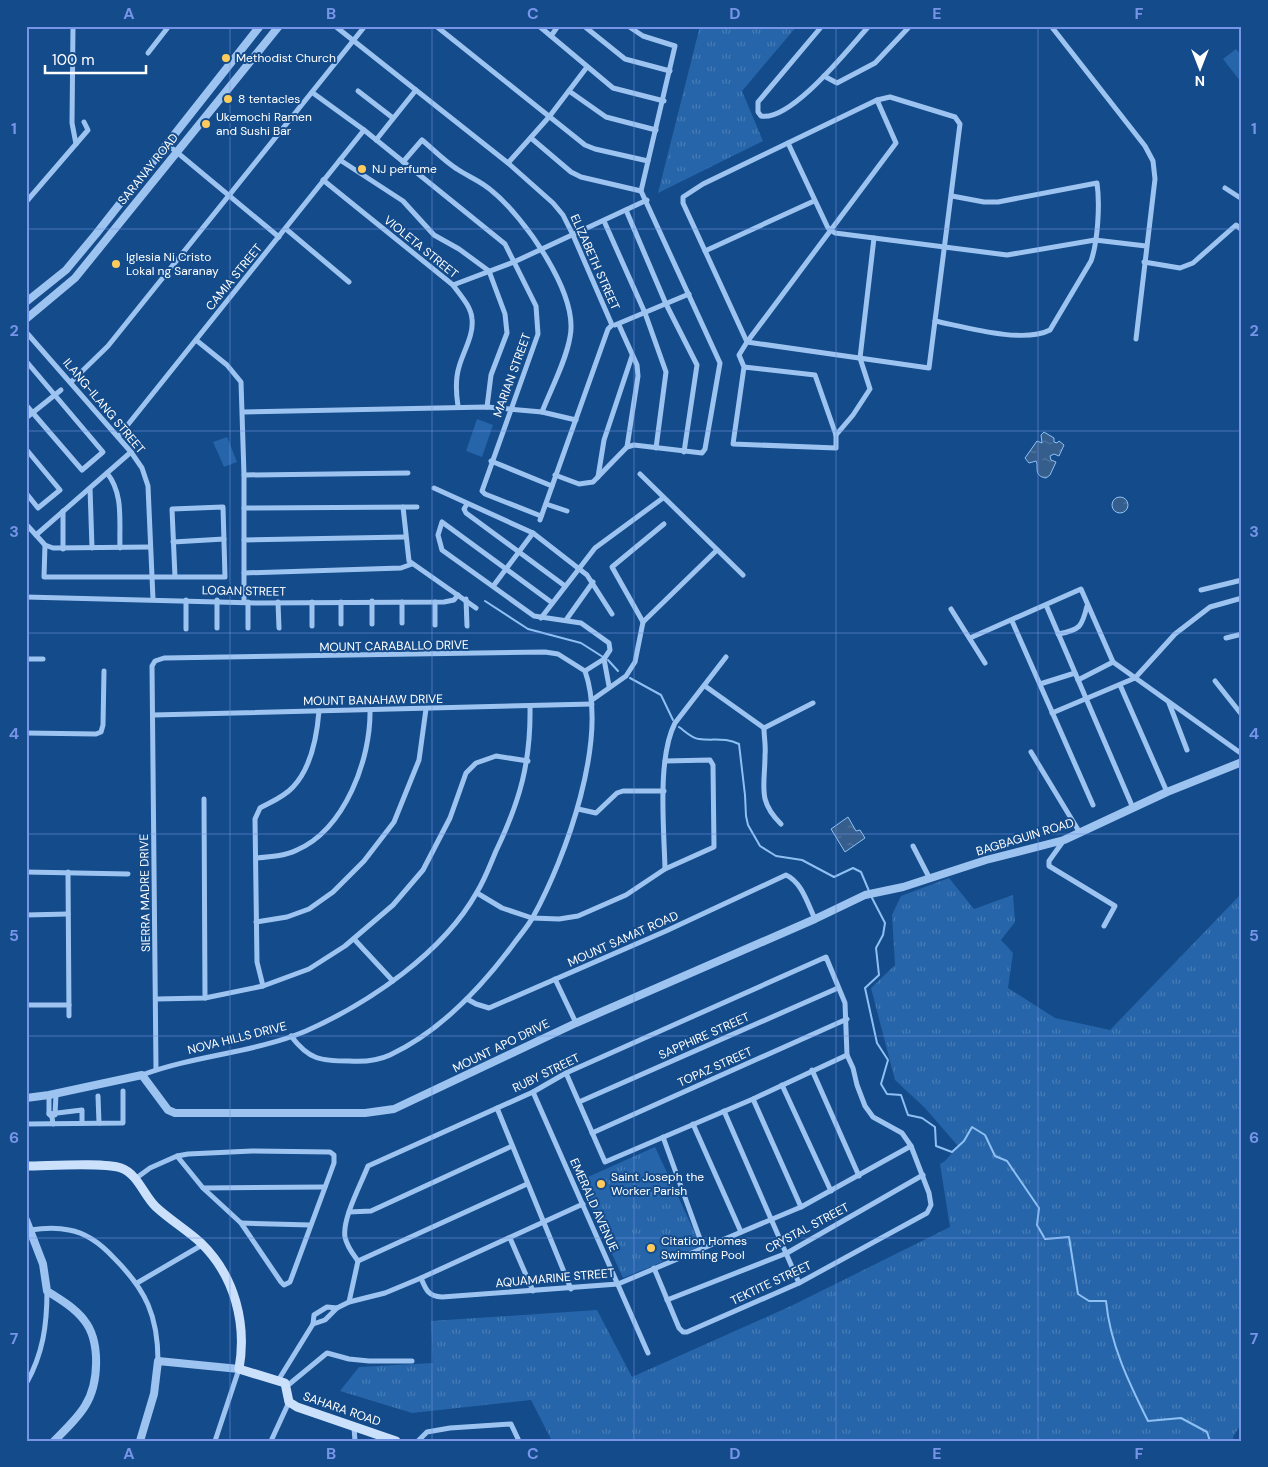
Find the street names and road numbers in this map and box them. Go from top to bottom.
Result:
street label: SARANAY ROAD [114,130,182,208]
street label: VIOLETA STREET [381,212,462,282]
street label: ELIZABETH STREET [567,212,623,313]
street label: CAMIA STREET [202,240,266,314]
street label: MARIAN STREET [489,330,535,419]
street label: ILANG-ILANG STREET [59,355,149,457]
street label: LOGAN STREET [202,582,287,600]
street label: MOUNT CARABALLO DRIVE [319,637,469,655]
street label: MOUNT BANAHAW DRIVE [303,691,443,709]
street label: BAGBAGUIN ROAD [974,815,1076,859]
street label: SIERRA MADRE DRIVE [136,833,154,952]
street label: MOUNT SAMAT ROAD [565,907,681,971]
street label: SAPPHIRE STREET [656,1009,752,1063]
street label: MOUNT APO DRIVE [450,1016,552,1076]
street label: NOVA HILLS DRIVE [186,1018,288,1058]
street label: TOPAZ STREET [675,1043,755,1091]
street label: RUBY STREET [510,1050,583,1096]
street label: EMERALD AVENUE [566,1156,622,1255]
street label: CRYSTAL STREET [762,1199,852,1257]
street label: TEKTITE STREET [728,1257,814,1309]
street label: AQUAMARINE STREET [495,1265,615,1291]
street label: SAHARA ROAD [301,1388,383,1430]

